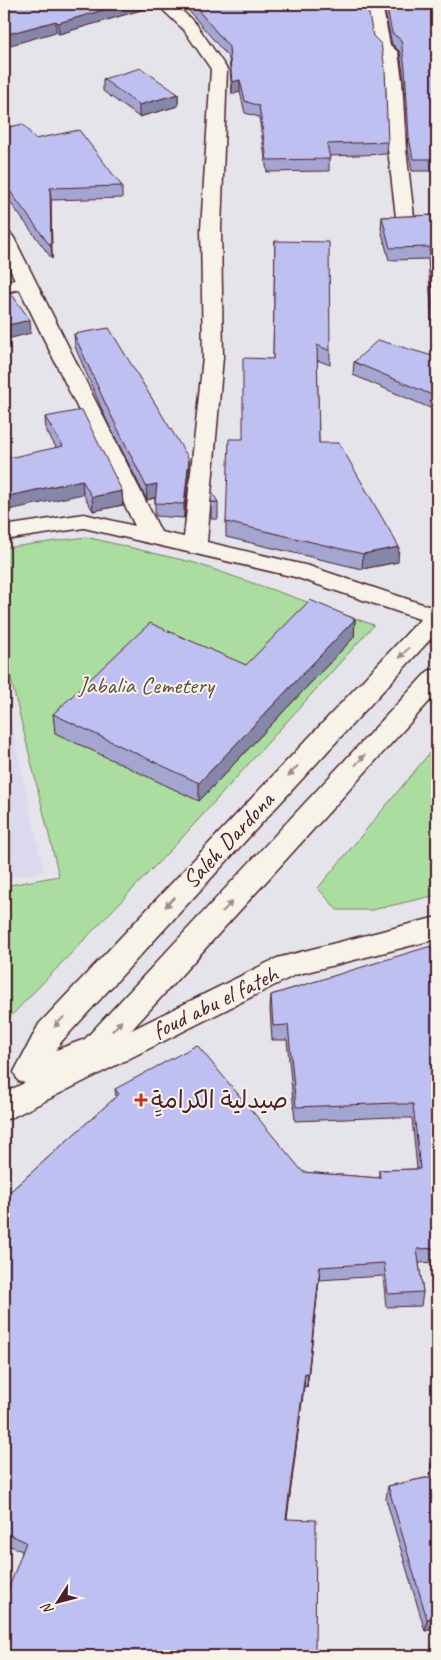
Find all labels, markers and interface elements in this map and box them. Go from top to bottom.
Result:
one-way arrow [398,646,410,658]
park label: Jabalia Cemetery [77,670,216,700]
one-way arrow [354,755,366,767]
one-way arrow [287,765,299,777]
street label: Saleh Dardona [176,784,281,895]
one-way arrow [164,896,176,908]
one-way arrow [221,901,233,913]
street label: foud abu el fateh [147,958,284,1045]
one-way arrow [54,1015,65,1028]
one-way arrow [111,1020,123,1032]
place label: ِِصيدلية الكرامة [151,1085,288,1117]
marker: ِِصيدلية الكرامة [135,1094,147,1106]
north arrow [32,1578,82,1628]
text: N [37,1599,57,1618]

